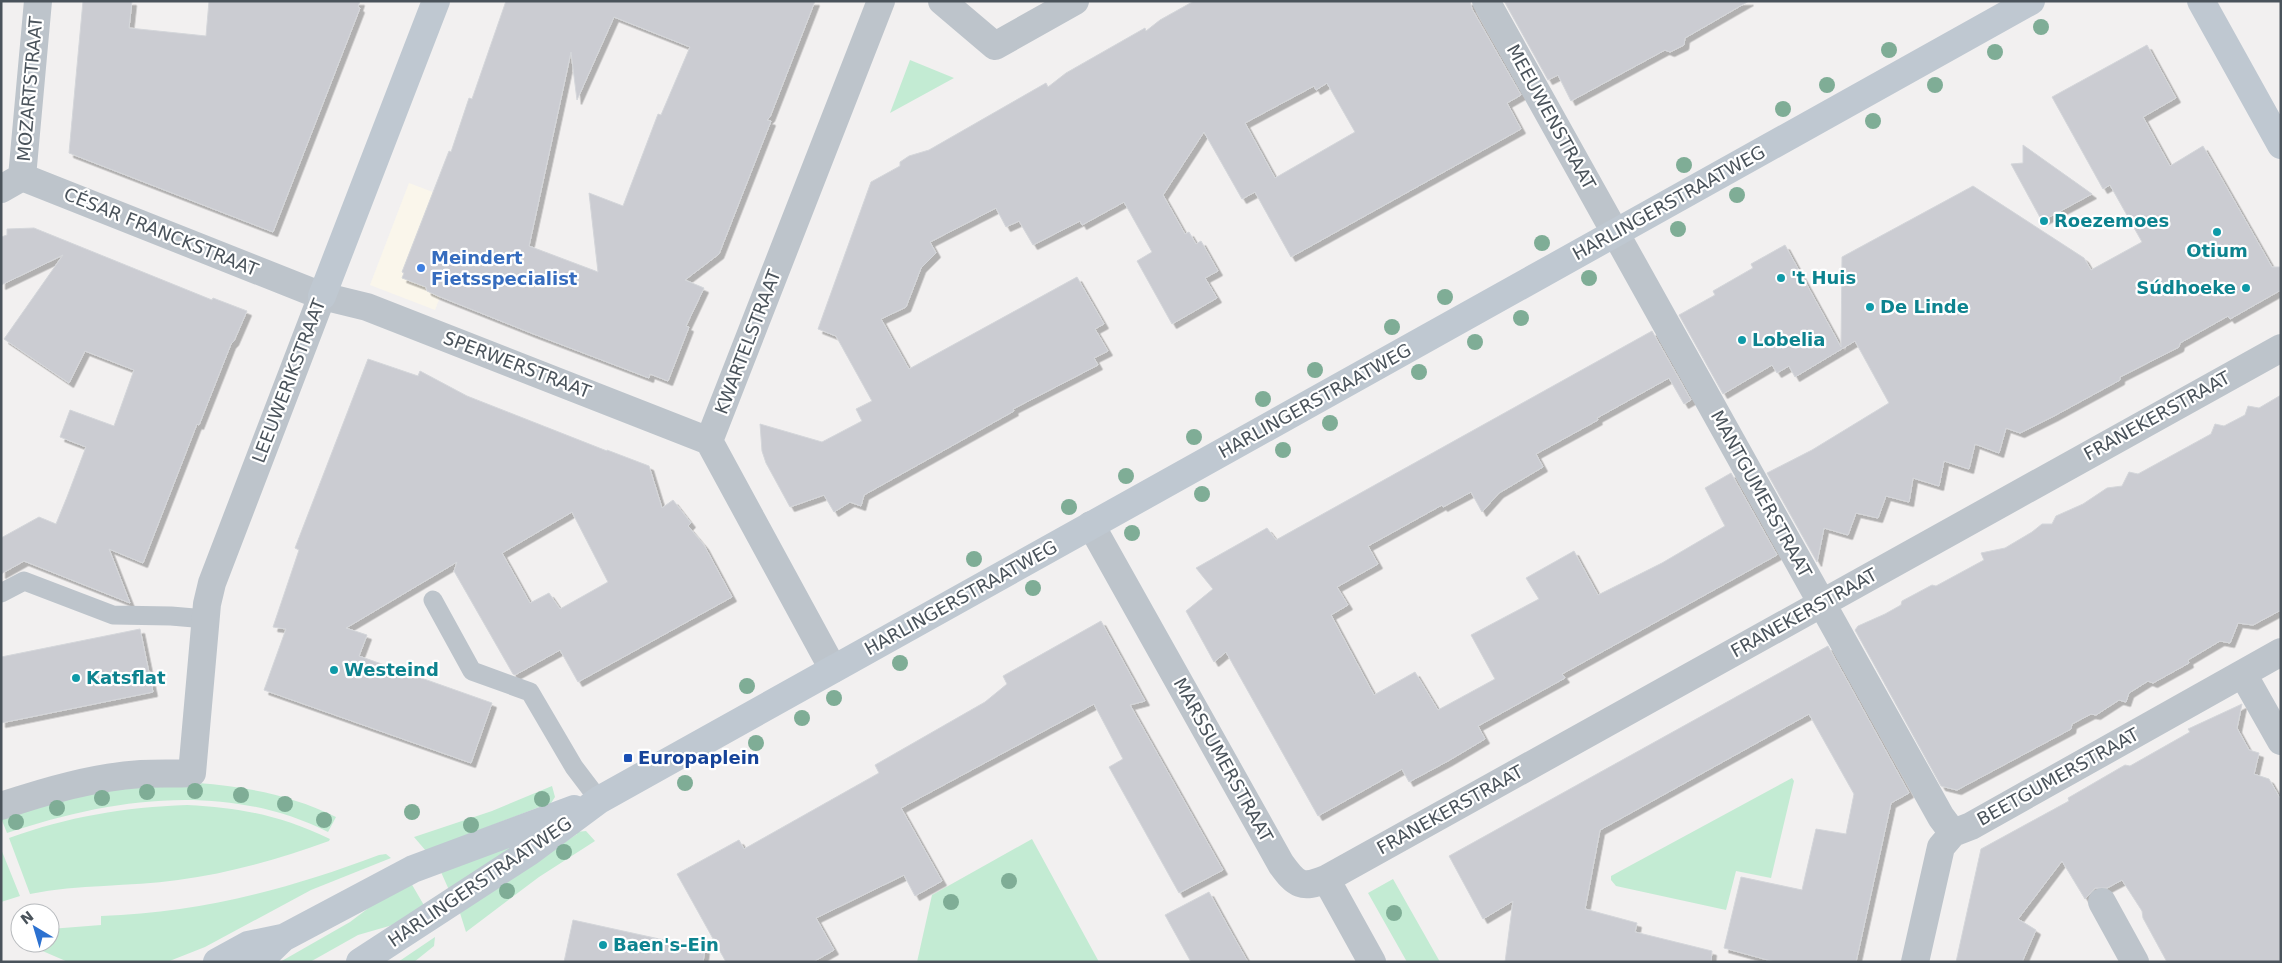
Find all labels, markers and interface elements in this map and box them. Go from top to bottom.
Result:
street label: MOZARTSTRAAT [13,15,46,162]
street label: MEEUWENSTRAAT [1503,40,1601,194]
street label: HARLINGERSTRAATWEG [1569,141,1769,264]
street label: CÉSAR FRANCKSTRAAT [61,183,262,281]
place label: Roezemoes [2054,210,2169,231]
marker: Roezemoes [2038,215,2050,227]
marker: Otium [2211,226,2223,238]
place label: Otium [2186,240,2248,261]
place label: Meindert Fietsspecialist [431,247,578,289]
marker: Meindert Fietsspecialist [415,262,427,274]
street label: KWARTELSTRAAT [710,266,785,417]
place label: 't Huis [1791,267,1856,288]
marker: 't Huis [1775,272,1787,284]
place label: Súdhoeke [2136,277,2236,298]
marker: Súdhoeke [2240,282,2252,294]
street label: LEEUWERIKSTRAAT [248,295,330,466]
place label: De Linde [1880,296,1969,317]
marker: De Linde [1864,301,1876,313]
street label: SPERWERSTRAAT [441,327,595,403]
place label: Lobelia [1752,329,1825,350]
marker: Lobelia [1736,334,1748,346]
street label: HARLINGERSTRAATWEG [1215,339,1415,462]
street label: FRANEKERSTRAAT [2080,366,2234,464]
street label: MANTGUMERSTRAAT [1707,407,1817,582]
street label: HARLINGERSTRAATWEG [861,536,1061,659]
street label: FRANEKERSTRAAT [1727,563,1881,661]
place label: Westeind [344,659,439,680]
marker: Westeind [328,664,340,676]
place label: Katsflat [86,667,166,688]
marker: Katsflat [70,672,82,684]
street label: MARSSUMERSTRAAT [1169,674,1278,846]
street label: BEETGUMERSTRAAT [1973,723,2143,830]
place label: Europaplein [638,747,760,768]
marker: Europaplein [622,752,634,764]
street label: FRANEKERSTRAAT [1373,760,1527,858]
street label: HARLINGERSTRAATWEG [384,812,576,951]
north arrow [10,903,60,953]
text: N [17,908,37,928]
place label: Baen's-Ein [613,934,719,955]
marker: Baen's-Ein [597,939,609,951]

